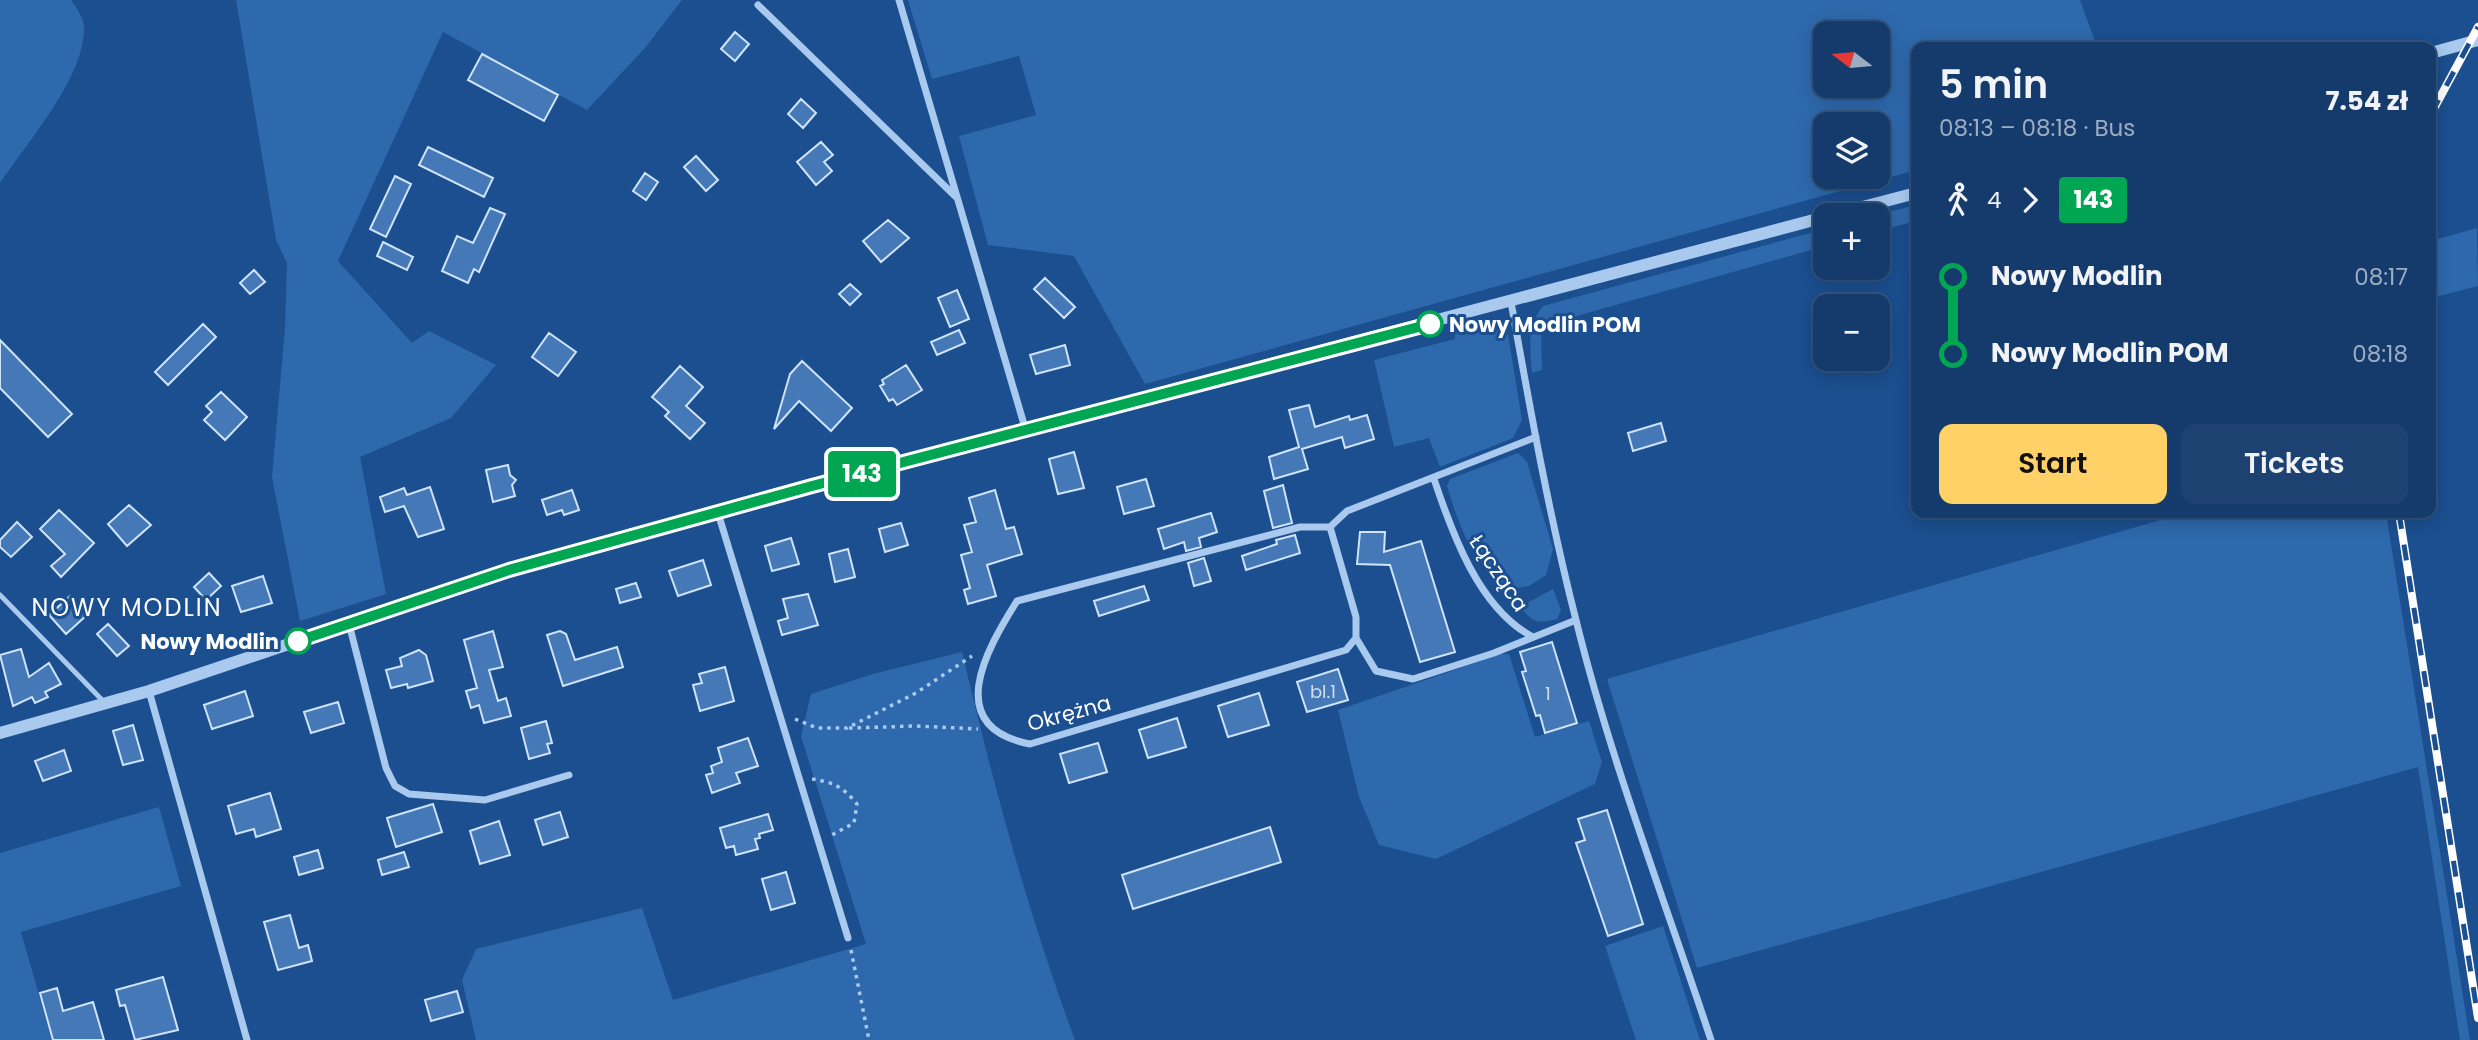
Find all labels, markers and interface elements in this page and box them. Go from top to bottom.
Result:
north arrow [1813,21,1890,98]
map controls [1813,21,1890,371]
text: 5 min [1939,58,2048,111]
text: 7.54 zł [2326,83,2408,119]
button: layers [1813,112,1890,189]
text: 08:13 – 08:18 · Bus [1939,112,2135,144]
icon: walk [1939,181,1977,219]
icon: forward [2011,181,2049,219]
text: 143 [2073,183,2113,216]
text: 4 [1987,184,2001,216]
button: + [1813,203,1890,280]
text: Nowy Modlin [1991,258,2163,294]
text: 08:17 [2354,261,2408,293]
button: − [1813,294,1890,371]
place label: Nowy Modlin POM [1449,310,1641,339]
marker: Nowy Modlin POM [1417,311,1443,337]
text: Nowy Modlin POM [1991,335,2229,371]
text: 08:18 [2352,338,2408,370]
button: Start [1939,424,2167,504]
button: Tickets [2181,424,2408,504]
line badge: 143 [822,451,902,497]
text: 143 [842,457,882,490]
street label: Łącząca [1463,529,1535,617]
district label: NOWY MODLIN [31,591,223,624]
place label: Nowy Modlin [140,627,279,656]
marker: Nowy Modlin [285,628,311,654]
house number: bl.1 [1310,679,1336,704]
house number: 1 [1545,681,1551,706]
street label: Okrężna [1024,688,1114,738]

